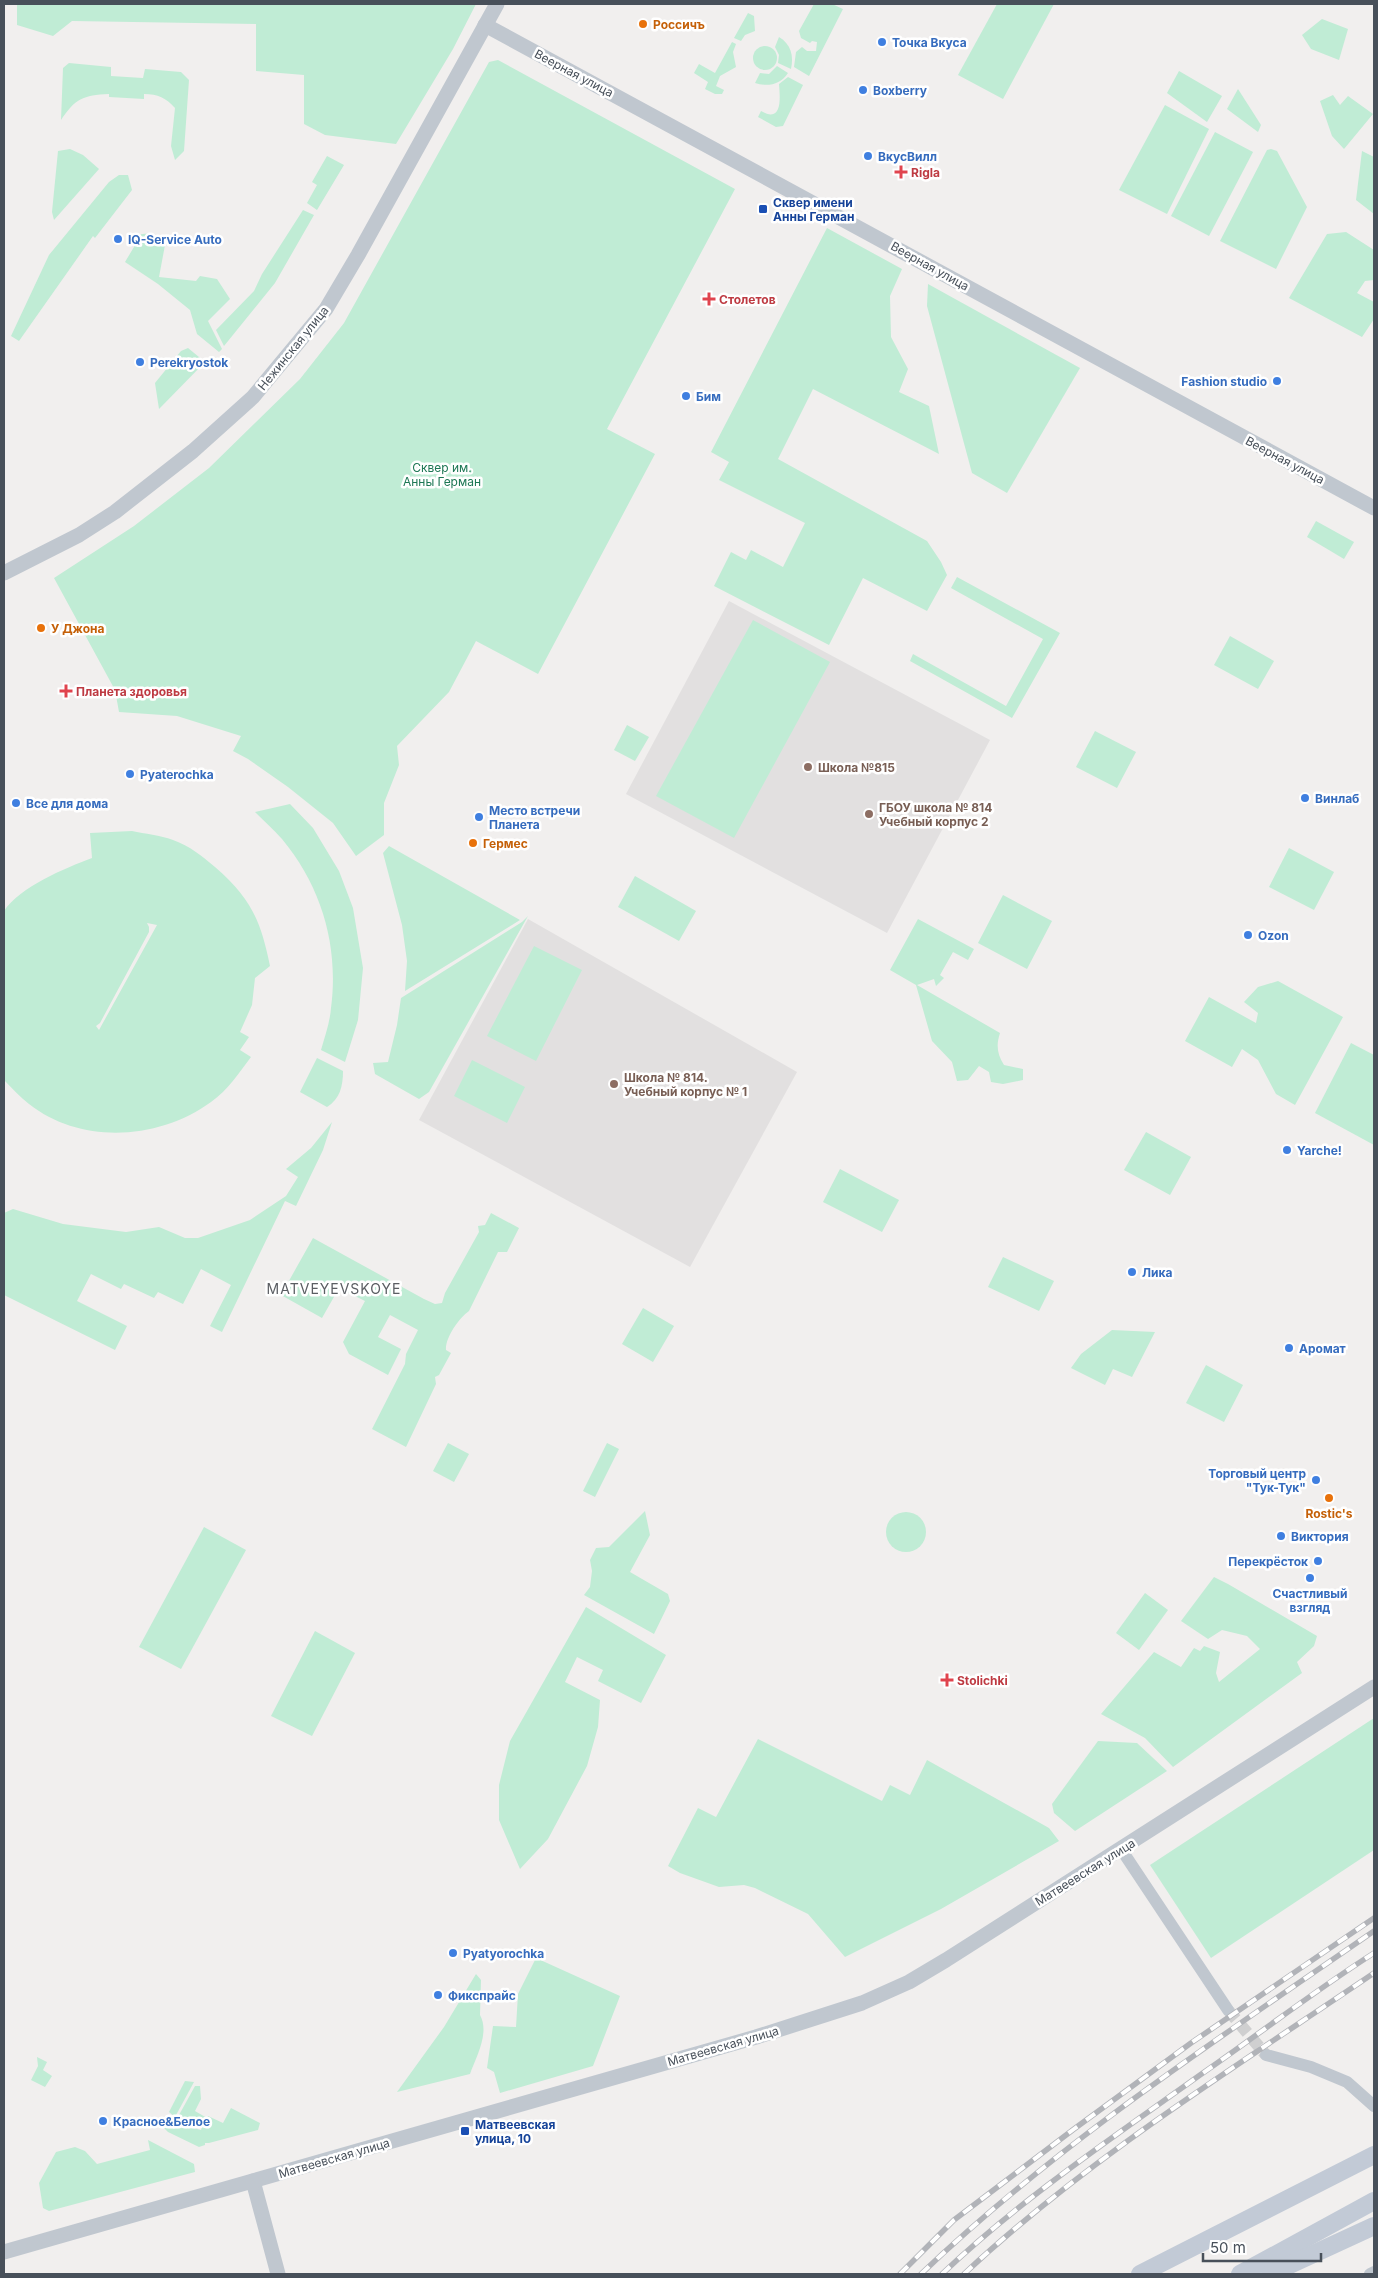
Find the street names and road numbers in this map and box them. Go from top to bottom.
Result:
street label: Веерная улица [532,46,616,100]
street label: Веерная улица [888,238,972,294]
street label: Нежинская улица [255,303,331,393]
street label: Веерная улица [1243,433,1327,487]
street label: Матвеевская улица [1032,1835,1138,1909]
street label: Матвеевская улица [666,2023,780,2069]
street label: Матвеевская улица [277,2135,391,2181]

